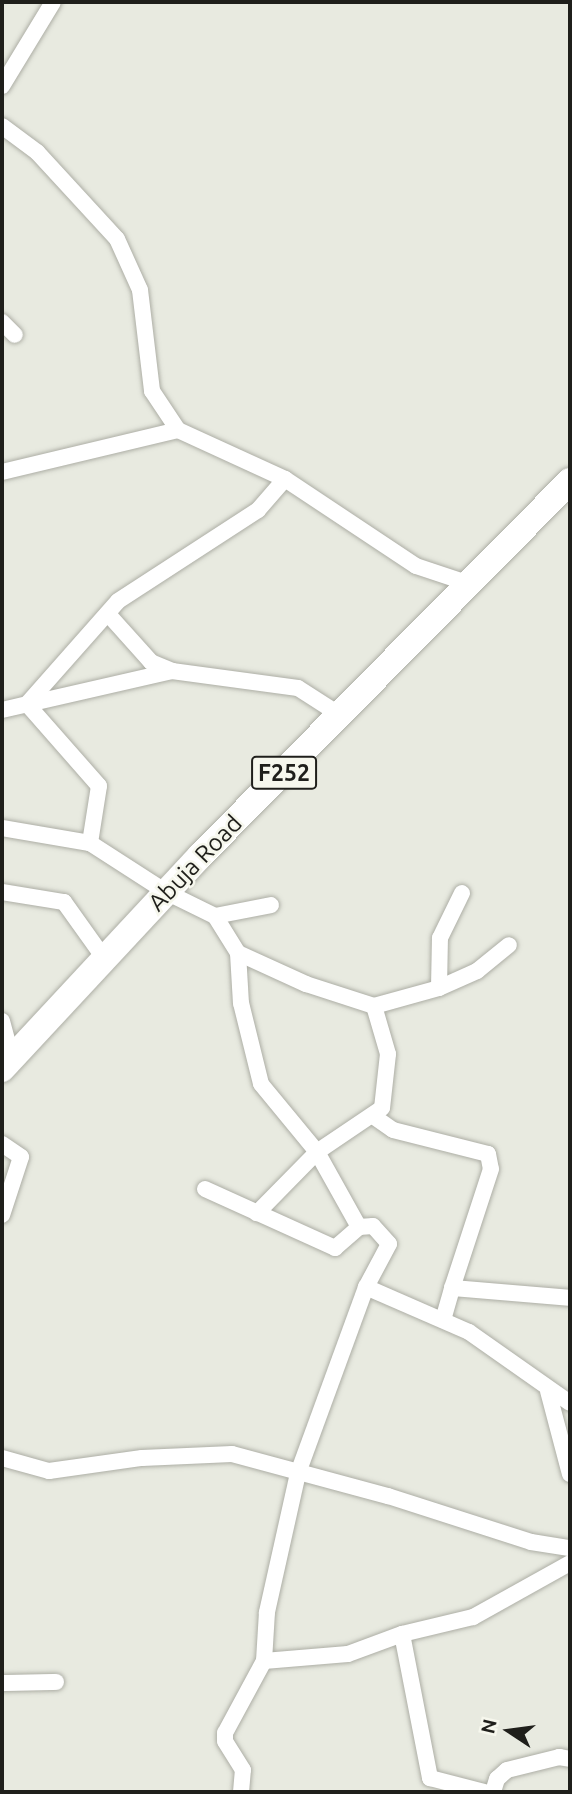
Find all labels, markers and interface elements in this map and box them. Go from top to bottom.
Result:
road number: F252 [251,754,317,792]
street label: Abuja Road [142,809,248,917]
north arrow [474,1696,544,1766]
text: N [476,1717,501,1736]

